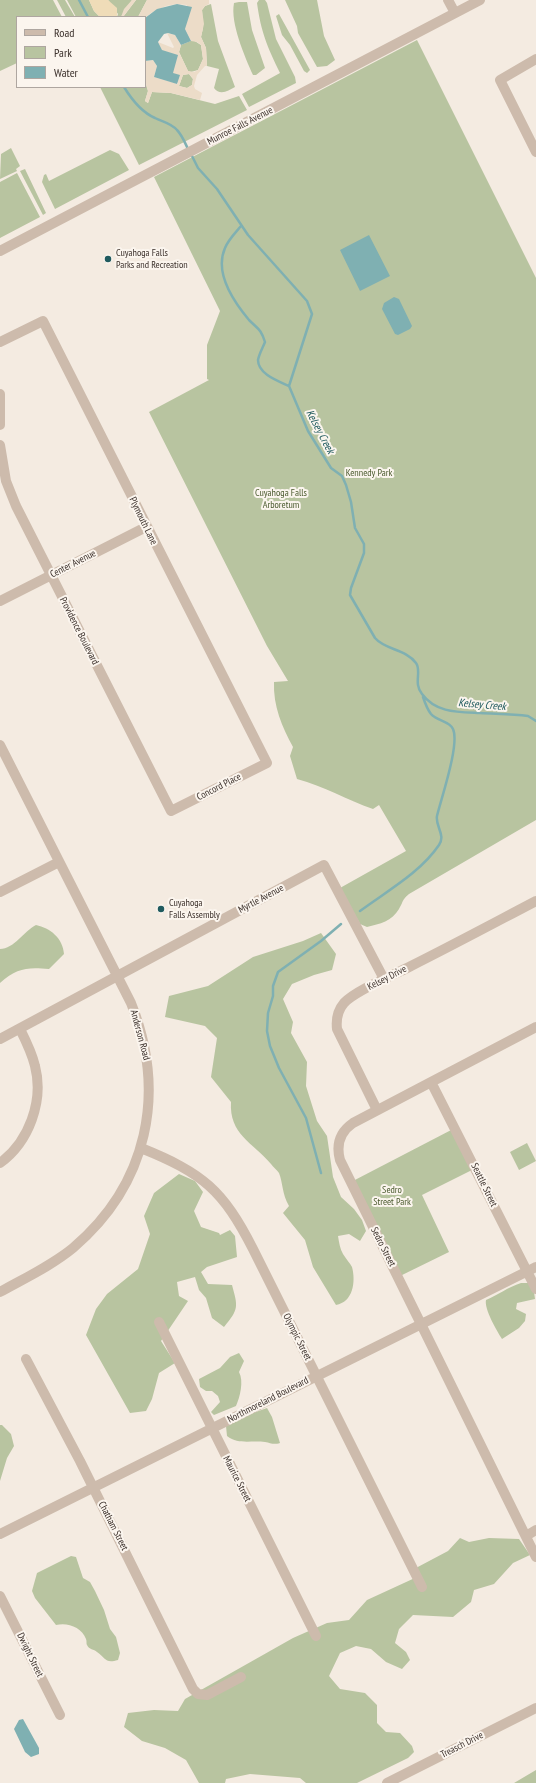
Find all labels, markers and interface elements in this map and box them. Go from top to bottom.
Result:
legend [16,16,146,88]
text: Road [54,25,74,40]
text: Park [54,45,72,60]
text: Water [54,65,78,80]
street label: Munroe Falls Avenue [205,104,275,148]
place label: Cuyahoga Falls Parks and Recreation [116,247,188,270]
marker: Cuyahoga Falls Parks and Recreation [103,254,113,264]
water label: Kelsey Creek [303,408,337,456]
park label: Kennedy Park [346,467,392,479]
park label: Cuyahoga Falls Arboretum [255,487,307,510]
street label: Plymouth Lane [126,495,160,547]
street label: Center Avenue [48,547,98,581]
street label: Providence Boulevard [57,595,101,667]
water label: Kelsey Creek [458,696,506,714]
street label: Concord Place [195,771,243,803]
street label: Myrtle Avenue [236,882,286,916]
place label: Cuyahoga Falls Assembly [169,897,220,920]
marker: Cuyahoga Falls Assembly [156,904,166,914]
street label: Kelsey Drive [365,963,409,993]
street label: Anderson Road [128,1009,152,1061]
street label: Seattle Street [468,1161,500,1209]
park label: Sedro Street Park [373,1184,411,1208]
street label: Sedro Street [368,1225,398,1269]
street label: Olympic Street [280,1312,314,1362]
street label: Northmoreland Boulevard [225,1374,311,1426]
street label: Maurice Street [220,1454,254,1504]
street label: Chatham Street [96,1499,130,1553]
street label: Dwight Street [14,1631,46,1679]
street label: Treasch Drive [439,1729,485,1761]

